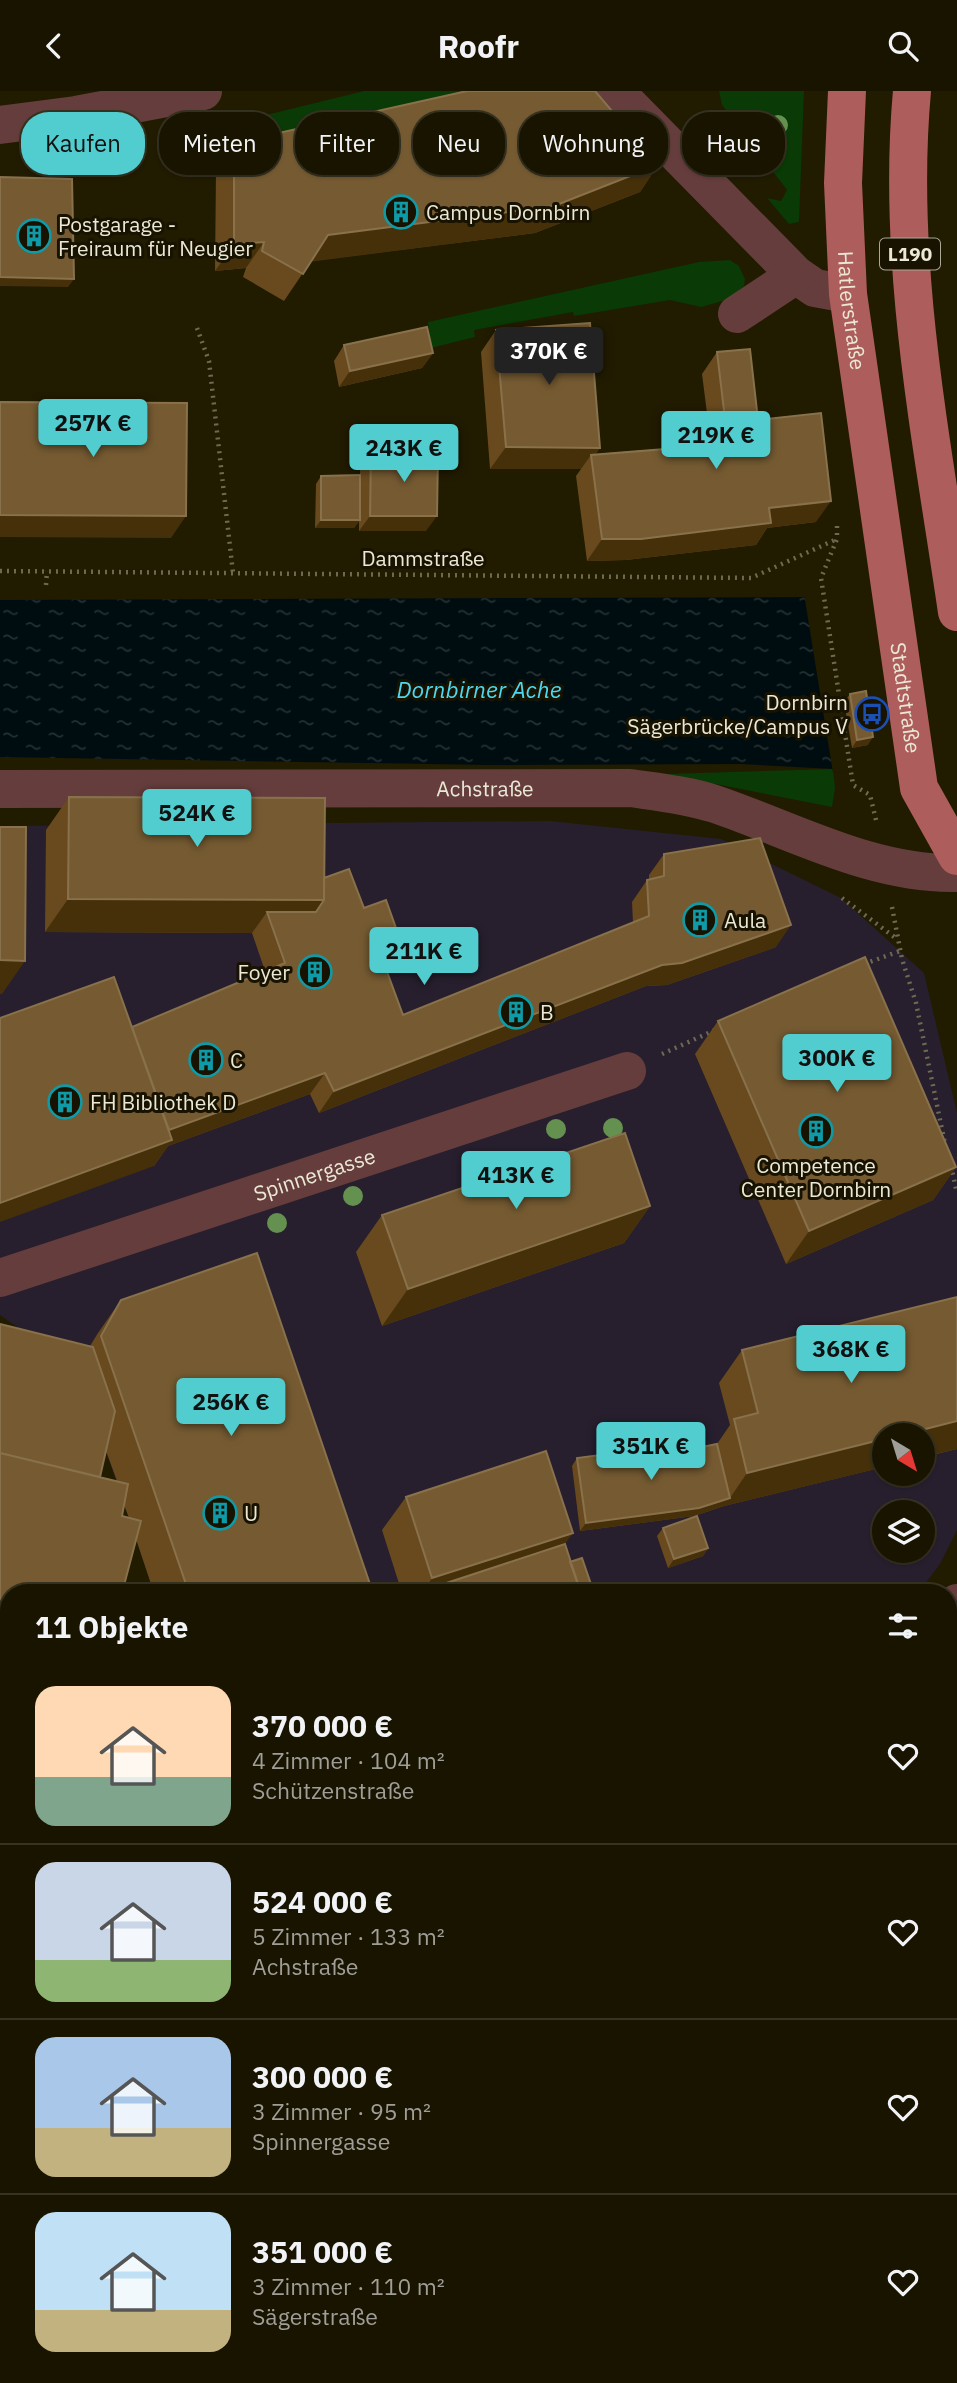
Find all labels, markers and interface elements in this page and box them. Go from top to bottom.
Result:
text: Roofr [438,25,519,67]
icon: back [35,27,73,65]
icon: search [884,27,922,65]
chip: Kaufen [21,112,145,175]
chip: Mieten [159,112,281,175]
chip: Filter [295,112,399,175]
chip: Neu [413,112,505,175]
chip: Wohnung [519,112,668,175]
chip: Haus [682,112,785,175]
building icon: Campus Dornbirn [382,193,420,231]
place label: Campus Dornbirn [426,198,590,226]
place label: Postgarage - Freiraum für Neugier [58,210,253,262]
building icon: Postgarage - Freiraum für Neugier [15,217,53,255]
road number: L190 [880,239,940,269]
street label: Hatlerstraße [832,250,873,372]
pin: 370K € [492,327,606,387]
text: 370K € [510,335,588,365]
pin: 257K € [36,399,150,459]
text: 257K € [54,407,132,437]
pin: 219K € [659,411,773,471]
text: 219K € [677,419,755,449]
pin: 243K € [347,425,461,484]
text: 243K € [365,432,443,462]
street label: Dammstraße [361,544,485,572]
street label: Stadtstraße [884,640,928,755]
water label: Dornbirner Ache [396,674,562,704]
place label: Dornbirn Sägerbrücke/Campus V [627,688,848,740]
bus stop icon: Dornbirn Sägerbrücke/Campus V [853,695,891,733]
street label: Achstraße [436,774,534,802]
pin: 524K € [140,789,254,849]
text: 524K € [158,797,236,827]
building icon: Aula [681,901,719,939]
place label: Aula [724,906,766,934]
pin: 211K € [367,927,481,987]
text: 211K € [385,935,463,965]
building icon: Foyer [296,953,334,991]
place label: Foyer [238,958,290,986]
building icon: B [497,993,535,1031]
place label: B [540,998,554,1026]
pin: 300K € [780,1035,894,1094]
building icon: C [187,1041,225,1079]
text: 300K € [798,1042,876,1072]
place label: C [230,1046,243,1074]
building icon: FH Bibliothek D [46,1083,84,1121]
place label: FH Bibliothek D [90,1088,236,1116]
building icon: Competence Center Dornbirn [797,1112,835,1150]
street label: Spinnergasse [250,1141,379,1207]
pin: 413K € [459,1151,573,1211]
place label: Competence Center Dornbirn [741,1151,891,1203]
text: 413K € [477,1159,555,1189]
pin: 368K € [794,1325,908,1385]
text: 368K € [812,1333,890,1363]
pin: 256K € [174,1379,288,1438]
text: 256K € [192,1386,270,1416]
pin: 351K € [594,1423,708,1482]
north arrow [872,1423,934,1486]
map controls [872,1423,935,1563]
text: 351K € [612,1430,690,1460]
building icon: U [201,1494,239,1532]
place label: U [244,1499,258,1527]
button: layers [872,1500,935,1563]
text: 11 Objekte [35,1607,188,1646]
icon: filters [884,1607,922,1645]
text: 370 000 € [252,1706,393,1745]
icon: home [91,1714,175,1798]
icon: heart [884,1737,922,1775]
text: 4 Zimmer · 104 m² [252,1745,445,1775]
text: Schützenstraße [252,1775,414,1805]
text: 524 000 € [252,1882,393,1921]
icon: home [91,1890,175,1974]
icon: heart [884,1913,922,1951]
text: 5 Zimmer · 133 m² [252,1921,445,1951]
text: Achstraße [252,1951,358,1981]
text: 300 000 € [252,2057,393,2096]
icon: home [91,2065,175,2149]
icon: heart [884,2088,922,2126]
text: 3 Zimmer · 95 m² [252,2096,431,2126]
text: Spinnergasse [252,2126,390,2156]
text: 351 000 € [252,2232,393,2271]
icon: home [91,2240,175,2324]
icon: heart [884,2263,922,2301]
text: 3 Zimmer · 110 m² [252,2271,445,2301]
text: Sägerstraße [252,2301,378,2331]

